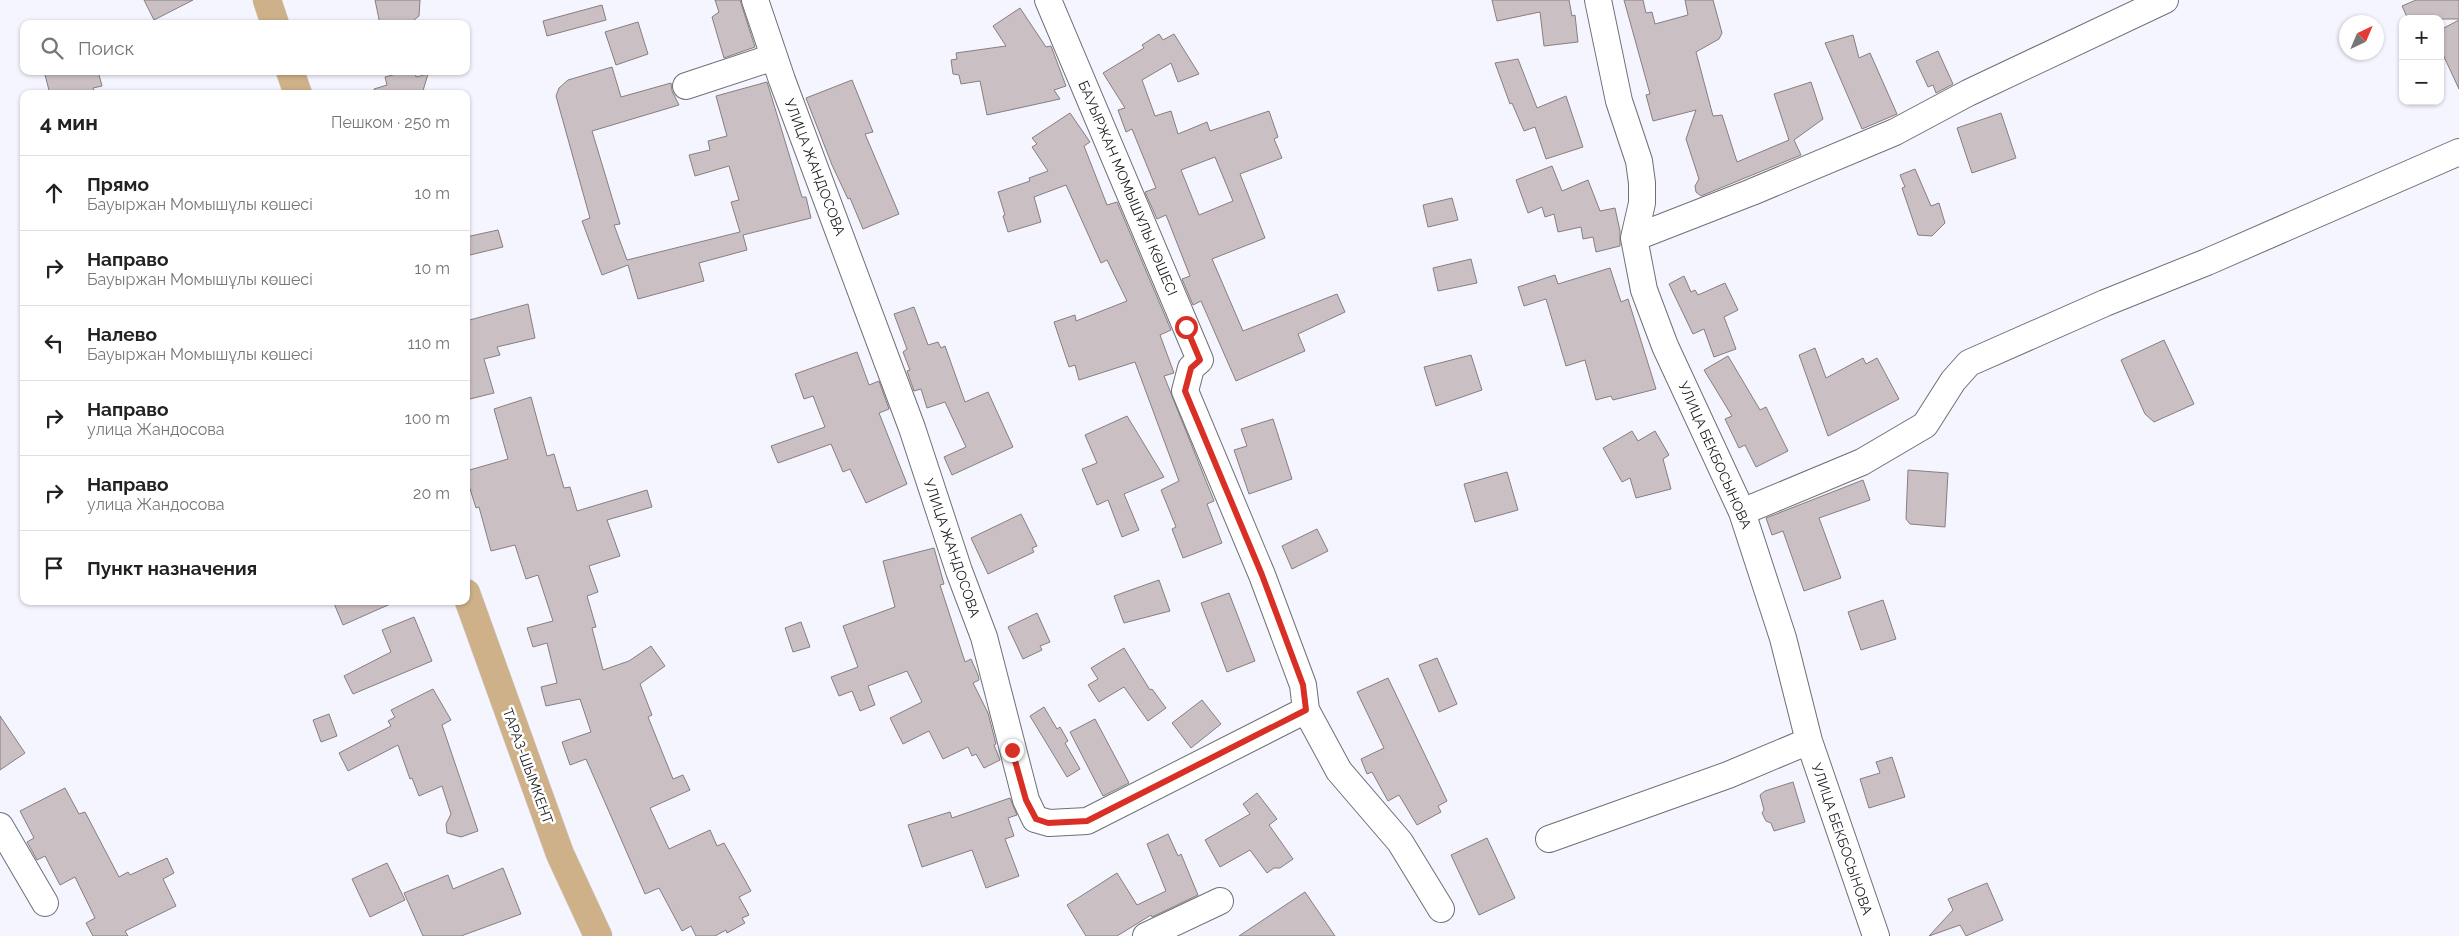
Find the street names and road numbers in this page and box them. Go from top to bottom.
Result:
street label: БАУЫРЖАН МОМЫШҰЛЫ КӨШЕСІ [1075,78,1181,298]
street label: УЛИЦА ЖАНДОСОВА [781,96,849,238]
street label: УЛИЦА БЕКБОСЫНОВА [1675,379,1755,532]
street label: УЛИЦА ЖАНДОСОВА [921,477,983,620]
street label: ТАРАЗ-ШЫМКЕНТ [500,706,557,826]
street label: УЛИЦА БЕКБОСЫНОВА [1808,761,1876,917]

